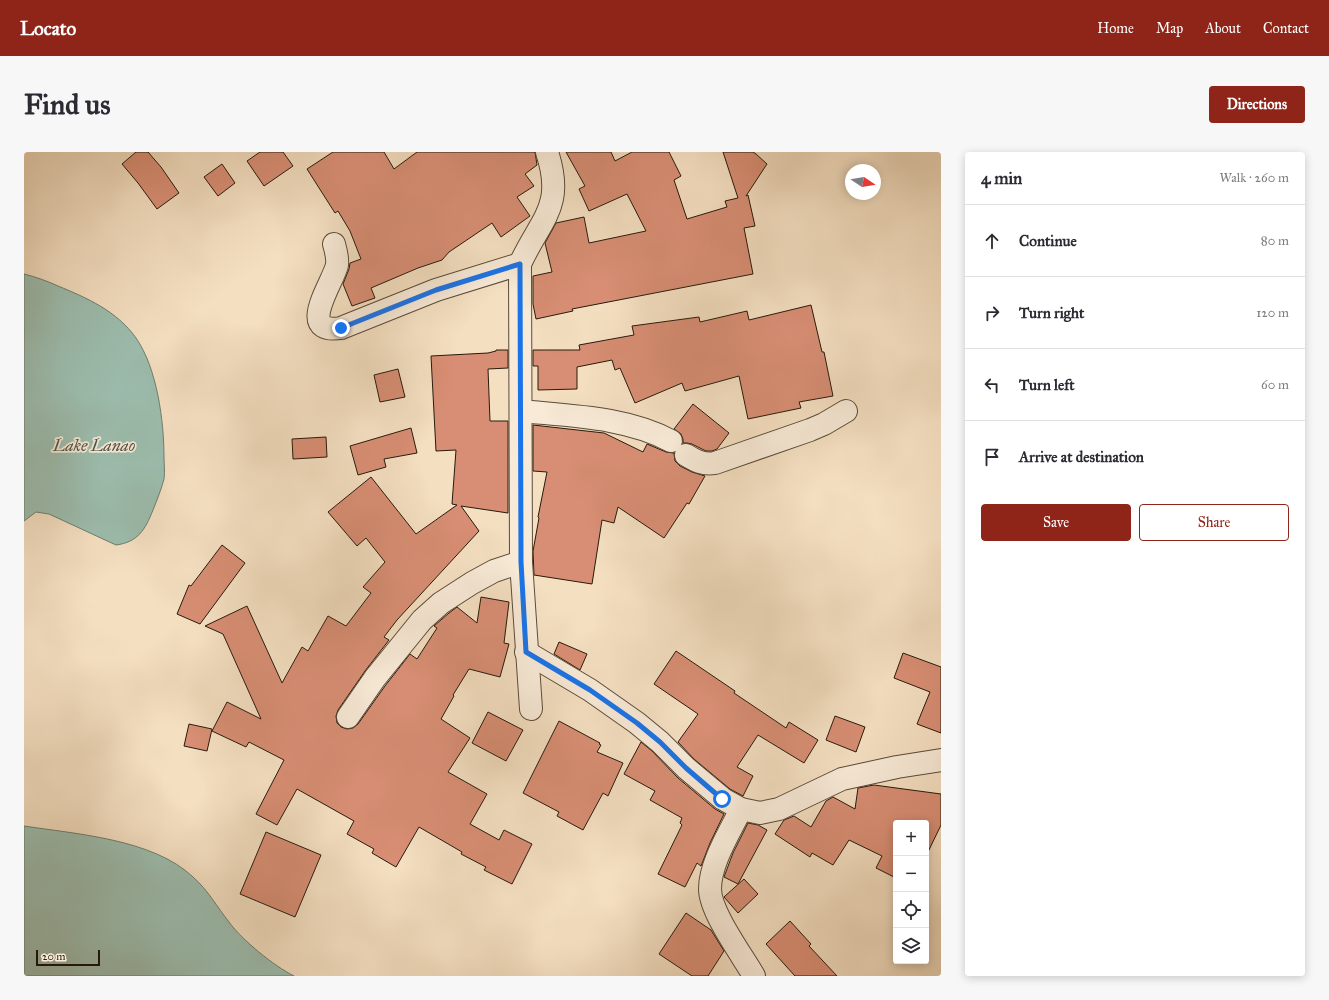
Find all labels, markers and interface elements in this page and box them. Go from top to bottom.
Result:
text: Locato [20,17,76,40]
text: Home [1097,20,1134,37]
text: Map [1156,20,1183,37]
text: About [1205,20,1241,37]
text: Contact [1263,20,1309,37]
button: Directions [1209,86,1305,123]
text: Find us [24,87,110,122]
north arrow [845,164,881,200]
text: 4 min [981,168,1022,189]
text: Walk · 260 m [1219,170,1289,186]
icon: ahead [981,230,1003,252]
text: Continue [1019,232,1077,250]
text: 80 m [1261,233,1289,249]
icon: right [981,302,1003,324]
text: Turn right [1019,304,1084,322]
text: 120 m [1256,305,1289,321]
route end [332,319,350,337]
icon: left [981,374,1003,396]
text: Turn left [1019,376,1075,394]
text: 60 m [1261,377,1289,393]
water label: Lake Lanao [52,435,136,456]
icon: arrive [981,446,1003,468]
text: Arrive at destination [1019,448,1144,466]
button: Save [981,504,1131,541]
button: Share [1139,504,1289,541]
route start [713,790,731,808]
map controls [893,820,929,964]
button: + [893,820,929,856]
button: − [893,856,929,892]
button: locate [893,892,929,928]
button: layers [893,928,929,964]
scale bar [36,948,100,967]
text: 20 m [42,950,65,963]

